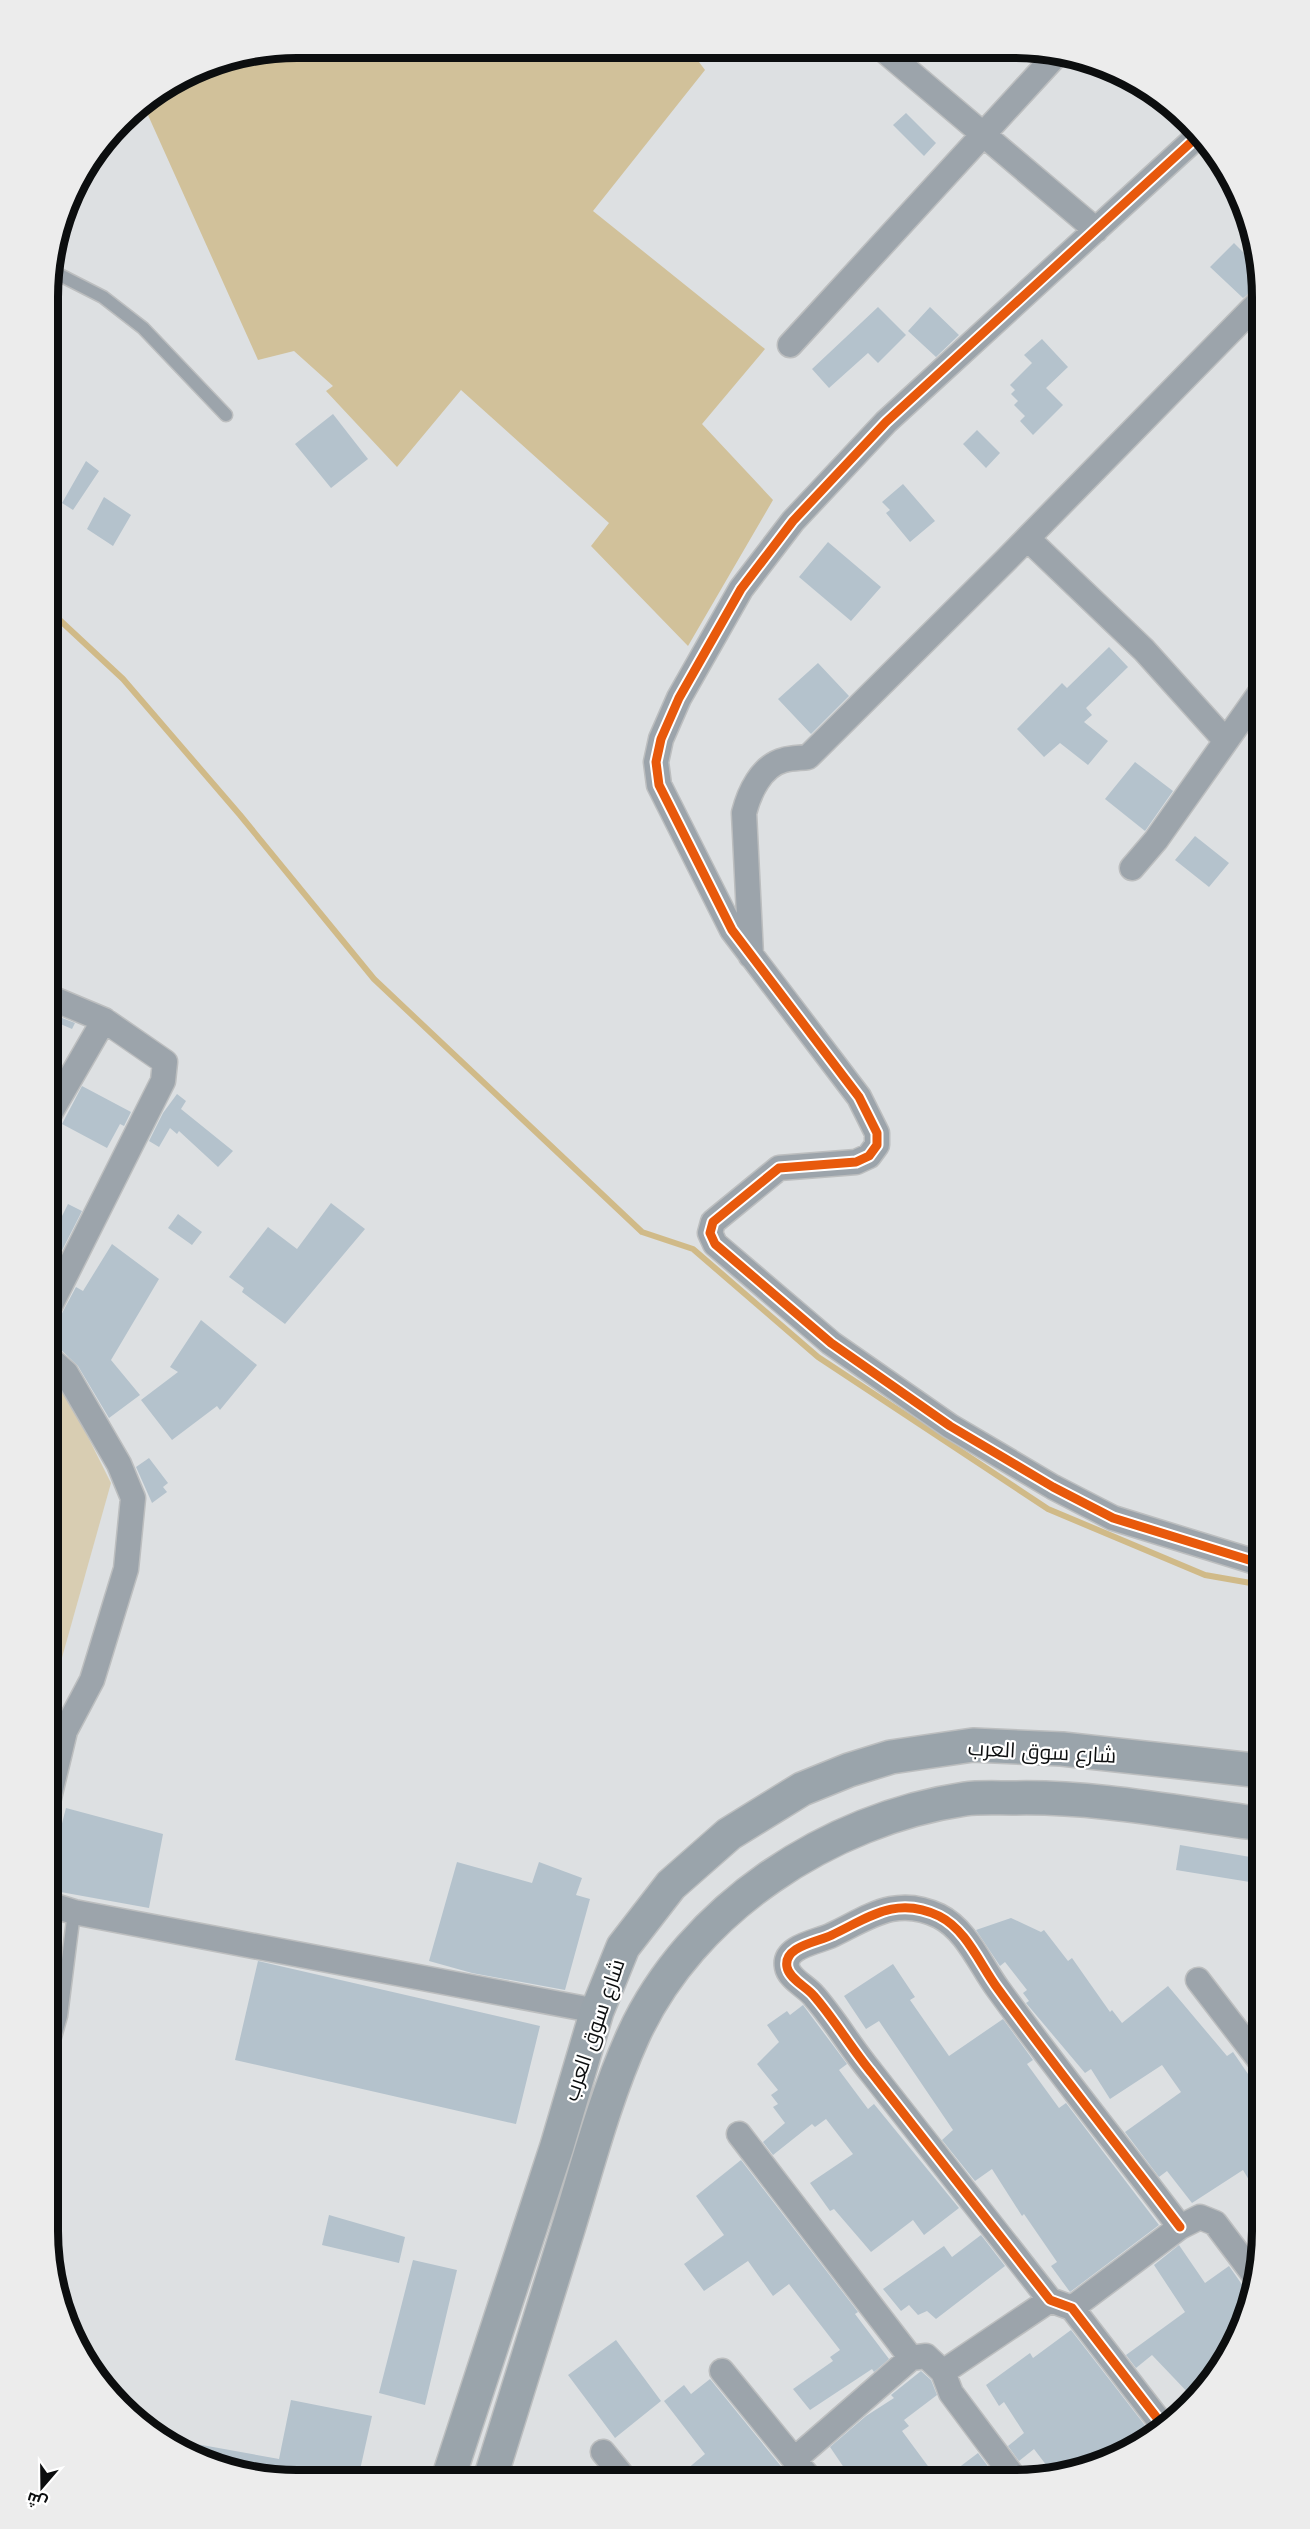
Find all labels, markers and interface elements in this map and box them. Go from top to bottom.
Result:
street label: شارع سوق العرب [967,1733,1117,1771]
street label: شارع سوق العرب [556,1955,632,2105]
north arrow [12,2457,72,2517]
text: ش [23,2486,51,2515]

